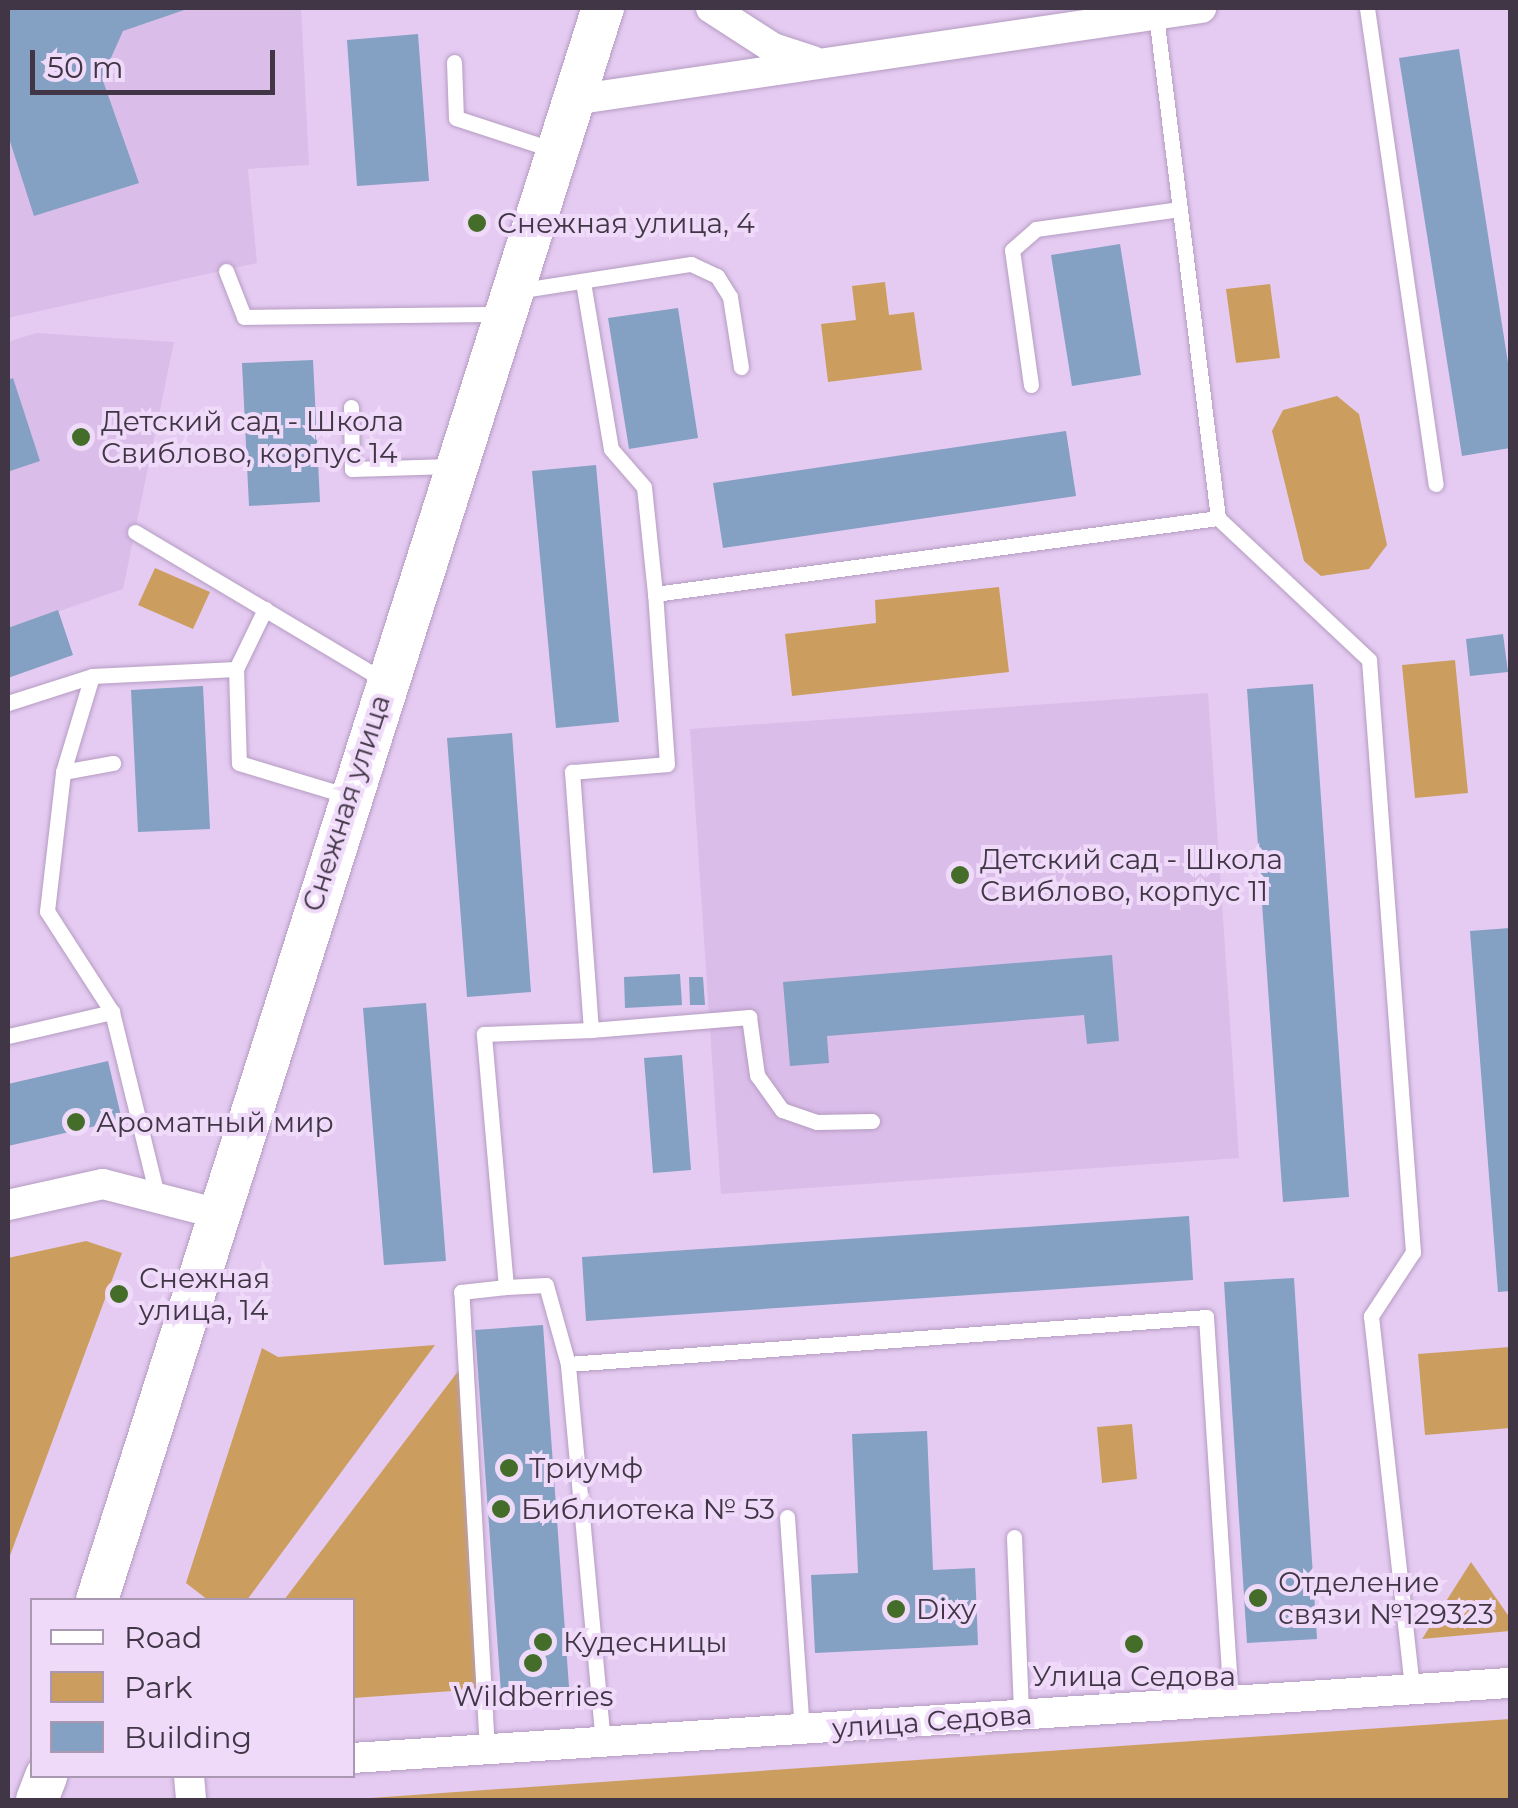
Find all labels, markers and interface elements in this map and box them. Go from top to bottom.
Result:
scale bar [35,30,280,92]
text: 50 m [47,49,124,86]
place label: Снежная улица, 4 [497,206,755,240]
marker: Снежная улица, 4 [466,212,488,234]
place label: Детский сад - Школа Свиблово, корпус 14 [101,404,404,470]
marker: Детский сад - Школа Свиблово, корпус 14 [70,426,92,448]
street label: Снежная улица [295,690,397,916]
place label: Детский сад - Школа Свиблово, корпус 11 [980,842,1283,908]
marker: Детский сад - Школа Свиблово, корпус 11 [949,864,971,886]
place label: Ароматный мир [96,1105,334,1139]
marker: Ароматный мир [65,1111,87,1133]
place label: Снежная улица, 14 [139,1261,270,1327]
marker: Снежная улица, 14 [108,1283,130,1305]
place label: Триумф [529,1451,643,1485]
marker: Триумф [498,1457,520,1479]
place label: Библиотека № 53 [521,1492,775,1526]
marker: Библиотека № 53 [490,1498,512,1520]
place label: Отделение связи №129323 [1278,1565,1494,1631]
marker: Отделение связи №129323 [1247,1587,1269,1609]
place label: Dixy [916,1592,976,1626]
legend [30,1598,355,1778]
marker: Dixy [885,1598,907,1620]
text: Road [124,1619,202,1656]
place label: Кудесницы [563,1625,728,1659]
marker: Кудесницы [532,1631,554,1653]
marker: Улица Седова [1123,1633,1145,1655]
marker: Wildberries [522,1652,544,1674]
place label: Улица Седова [1032,1659,1236,1693]
text: Park [124,1669,193,1706]
place label: Wildberries [453,1679,613,1713]
street label: улица Седова [831,1697,1033,1745]
text: Building [124,1719,252,1756]

